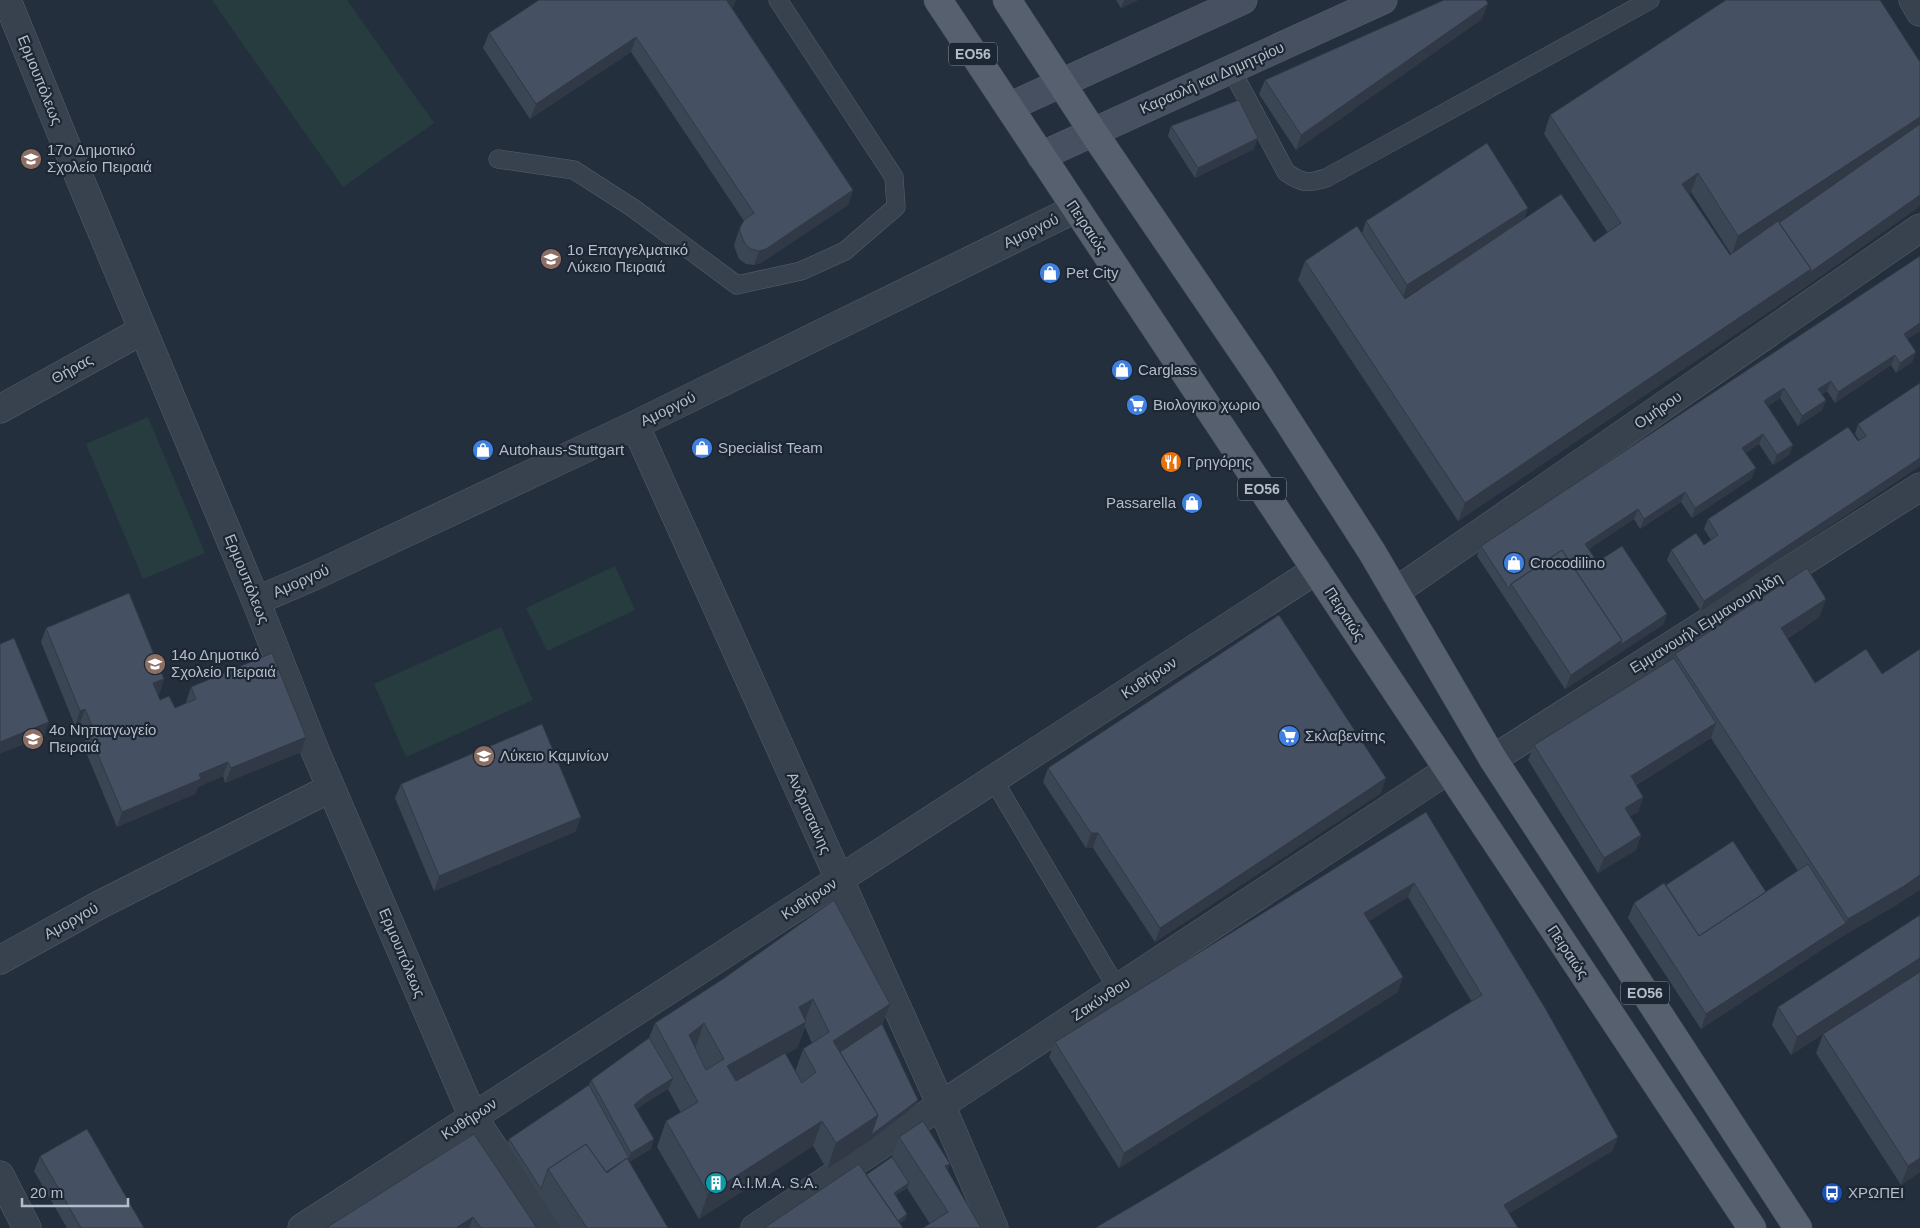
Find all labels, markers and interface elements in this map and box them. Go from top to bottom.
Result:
street label: Ερμουπόλεως [15,32,66,127]
street label: Καραολή και Δημητρίου [1137,38,1287,117]
road number: ΕΟ56 [949,42,997,66]
place label: 17ο Δημοτικό Σχολείο Πειραιά [47,141,152,175]
school or university icon: 17ο Δημοτικό Σχολείο Πειραιά [19,147,43,171]
street label: Πειραιώς [1063,197,1111,256]
street label: Αμοργού [1000,210,1061,251]
place label: 1ο Επαγγελματικό Λύκειο Πειραιά [567,241,688,275]
school or university icon: 1ο Επαγγελματικό Λύκειο Πειραιά [539,247,563,271]
shop icon: Pet City [1038,261,1062,285]
place label: Pet City [1066,264,1119,281]
street label: Θήρας [48,350,95,387]
shop icon: Carglass [1110,358,1134,382]
place label: Carglass [1138,361,1197,378]
street label: Ομήρου [1631,387,1685,432]
street label: Αμοργού [637,388,698,429]
supermarket icon: Βιολογικο χωριο [1125,393,1149,417]
place label: Βιολογικο χωριο [1153,396,1260,413]
shop icon: Specialist Team [690,436,714,460]
shop icon: Autohaus-Stuttgart [471,438,495,462]
place label: Specialist Team [718,439,823,456]
place label: Autohaus-Stuttgart [499,441,625,458]
restaurant icon: Γρηγόρης [1159,450,1183,474]
place label: Γρηγόρης [1187,453,1252,470]
road number: ΕΟ56 [1238,478,1286,500]
shop icon: Passarella [1180,491,1204,515]
place label: Passarella [1106,494,1177,511]
street label: Ερμουπόλεως [222,531,273,626]
shop icon: Crocodilino [1502,551,1526,575]
place label: Crocodilino [1530,554,1605,571]
street label: Αμοργού [270,561,331,600]
street label: Εμμανουήλ Εμμανουηλίδη [1627,569,1785,676]
street label: Πειραιώς [1322,584,1369,644]
place label: 14ο Δημοτικό Σχολείο Πειραιά [171,646,276,680]
school or university icon: 14ο Δημοτικό Σχολείο Πειραιά [143,652,167,676]
street label: Κυθήρων [1118,653,1180,702]
place label: 4ο Νηπιαγωγείο Πειραιά [49,721,156,755]
supermarket icon: Σκλαβενίτης [1277,724,1301,748]
school or university icon: 4ο Νηπιαγωγείο Πειραιά [21,727,45,751]
place label: Σκλαβενίτης [1305,727,1385,744]
school or university icon: Λύκειο Καμινίων [472,744,496,768]
place label: Λύκειο Καμινίων [500,747,609,764]
street label: Ανδριτσαίνης [784,769,835,856]
street label: Κυθήρων [778,874,840,923]
street label: Αμοργού [41,899,101,942]
street label: Ερμουπόλεως [376,906,429,1000]
street label: Πειραιώς [1544,922,1592,981]
street label: Ζακύνθου [1068,973,1133,1024]
road number: ΕΟ56 [1621,981,1669,1004]
street label: Κυθήρων [438,1094,500,1143]
building icon: A.I.M.A. S.A. [704,1171,728,1195]
place label: A.I.M.A. S.A. [732,1174,818,1191]
scale bar [22,1176,129,1208]
bus stop icon: ΧΡΩΠΕΙ [1820,1181,1844,1205]
text: 20 m [30,1184,63,1201]
place label: ΧΡΩΠΕΙ [1848,1184,1904,1201]

